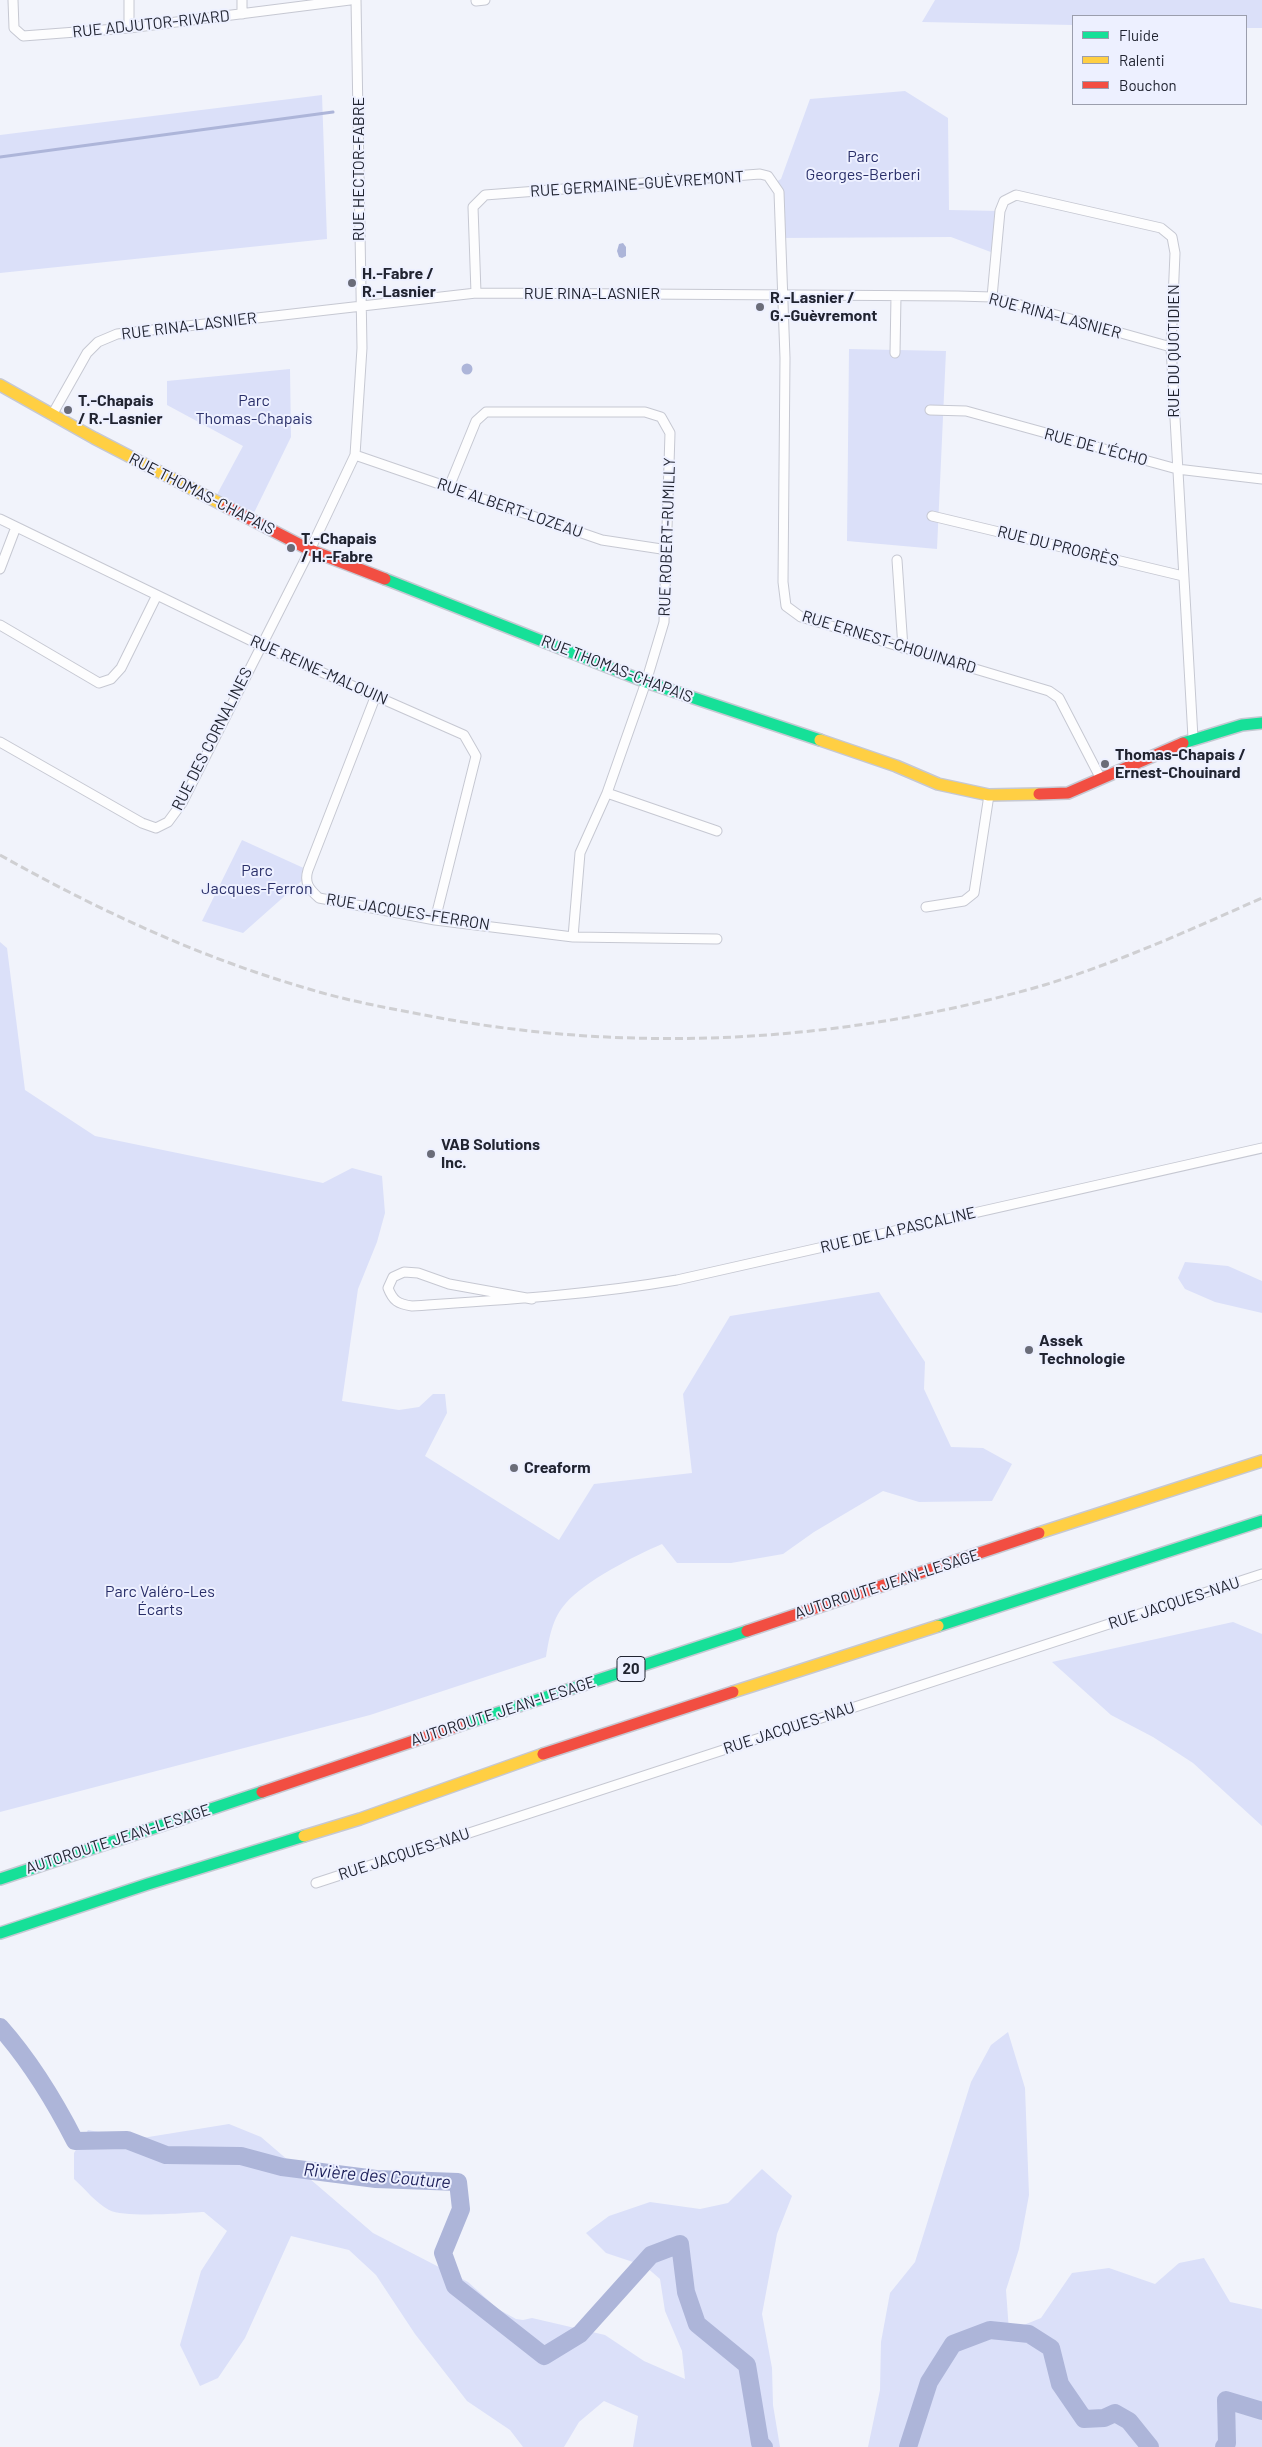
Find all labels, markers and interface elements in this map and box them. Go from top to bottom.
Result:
street label: RUE ADJUTOR-RIVARD [72,6,230,42]
legend [1072,15,1247,105]
text: Fluide [1119,26,1159,44]
text: Ralenti [1119,51,1165,69]
text: Bouchon [1119,76,1177,94]
street label: RUE HECTOR-FABRE [349,97,369,241]
park label: Parc Georges-Berberi [805,147,921,185]
street label: RUE GERMAINE-GUÈVREMONT [529,167,745,201]
place label: H.-Fabre / R.-Lasnier [362,264,436,302]
marker: H.-Fabre / R.-Lasnier [346,277,358,289]
street label: RUE RINA-LASNIER [524,284,660,304]
street label: RUE DU QUOTIDIEN [1164,284,1184,418]
place label: R.-Lasnier / G.-Guèvremont [770,288,877,326]
street label: RUE RINA-LASNIER [987,289,1123,343]
marker: R.-Lasnier / G.-Guèvremont [754,301,766,313]
street label: RUE RINA-LASNIER [120,308,258,344]
place label: T.-Chapais / R.-Lasnier [78,391,163,429]
park label: Parc Thomas-Chapais [195,391,313,429]
marker: T.-Chapais / R.-Lasnier [62,404,74,416]
street label: RUE DE L'ÉCHO [1042,424,1150,470]
street label: RUE THOMAS-CHAPAIS [126,449,278,539]
street label: RUE ROBERT-RUMILLY [655,457,679,617]
street label: RUE ALBERT-LOZEAU [435,474,585,542]
street label: RUE DU PROGRÈS [995,522,1121,570]
place label: T.-Chapais / H.-Fabre [301,529,377,567]
marker: T.-Chapais / H.-Fabre [285,542,297,554]
street label: RUE ERNEST-CHOUINARD [800,606,978,678]
street label: RUE REINE-MALOUIN [247,631,391,709]
street label: RUE THOMAS-CHAPAIS [538,631,696,707]
street label: RUE DES CORNALINES [168,664,256,814]
place label: Thomas-Chapais / Ernest-Chouinard [1115,745,1246,783]
marker: Thomas-Chapais / Ernest-Chouinard [1099,758,1111,770]
park label: Parc Jacques-Ferron [201,861,313,899]
street label: RUE JACQUES-FERRON [325,890,491,934]
place label: VAB Solutions Inc. [441,1135,540,1173]
marker: VAB Solutions Inc. [425,1148,437,1160]
street label: RUE DE LA PASCALINE [818,1203,978,1257]
place label: Assek Technologie [1039,1331,1125,1369]
marker: Assek Technologie [1023,1344,1035,1356]
place label: Creaform [524,1458,591,1478]
marker: Creaform [508,1462,520,1474]
street label: AUTOROUTE JEAN-LESAGE [792,1545,982,1623]
street label: RUE JACQUES-NAU [1106,1573,1242,1633]
park label: Parc Valéro-Les Écarts [105,1582,215,1620]
road number: 20 [617,1656,645,1682]
street label: AUTOROUTE JEAN-LESAGE [408,1672,598,1750]
street label: RUE JACQUES-NAU [721,1698,857,1758]
street label: AUTOROUTE JEAN-LESAGE [23,1800,213,1878]
street label: RUE JACQUES-NAU [336,1824,472,1884]
water label: Rivière des Couture [303,2159,451,2193]

